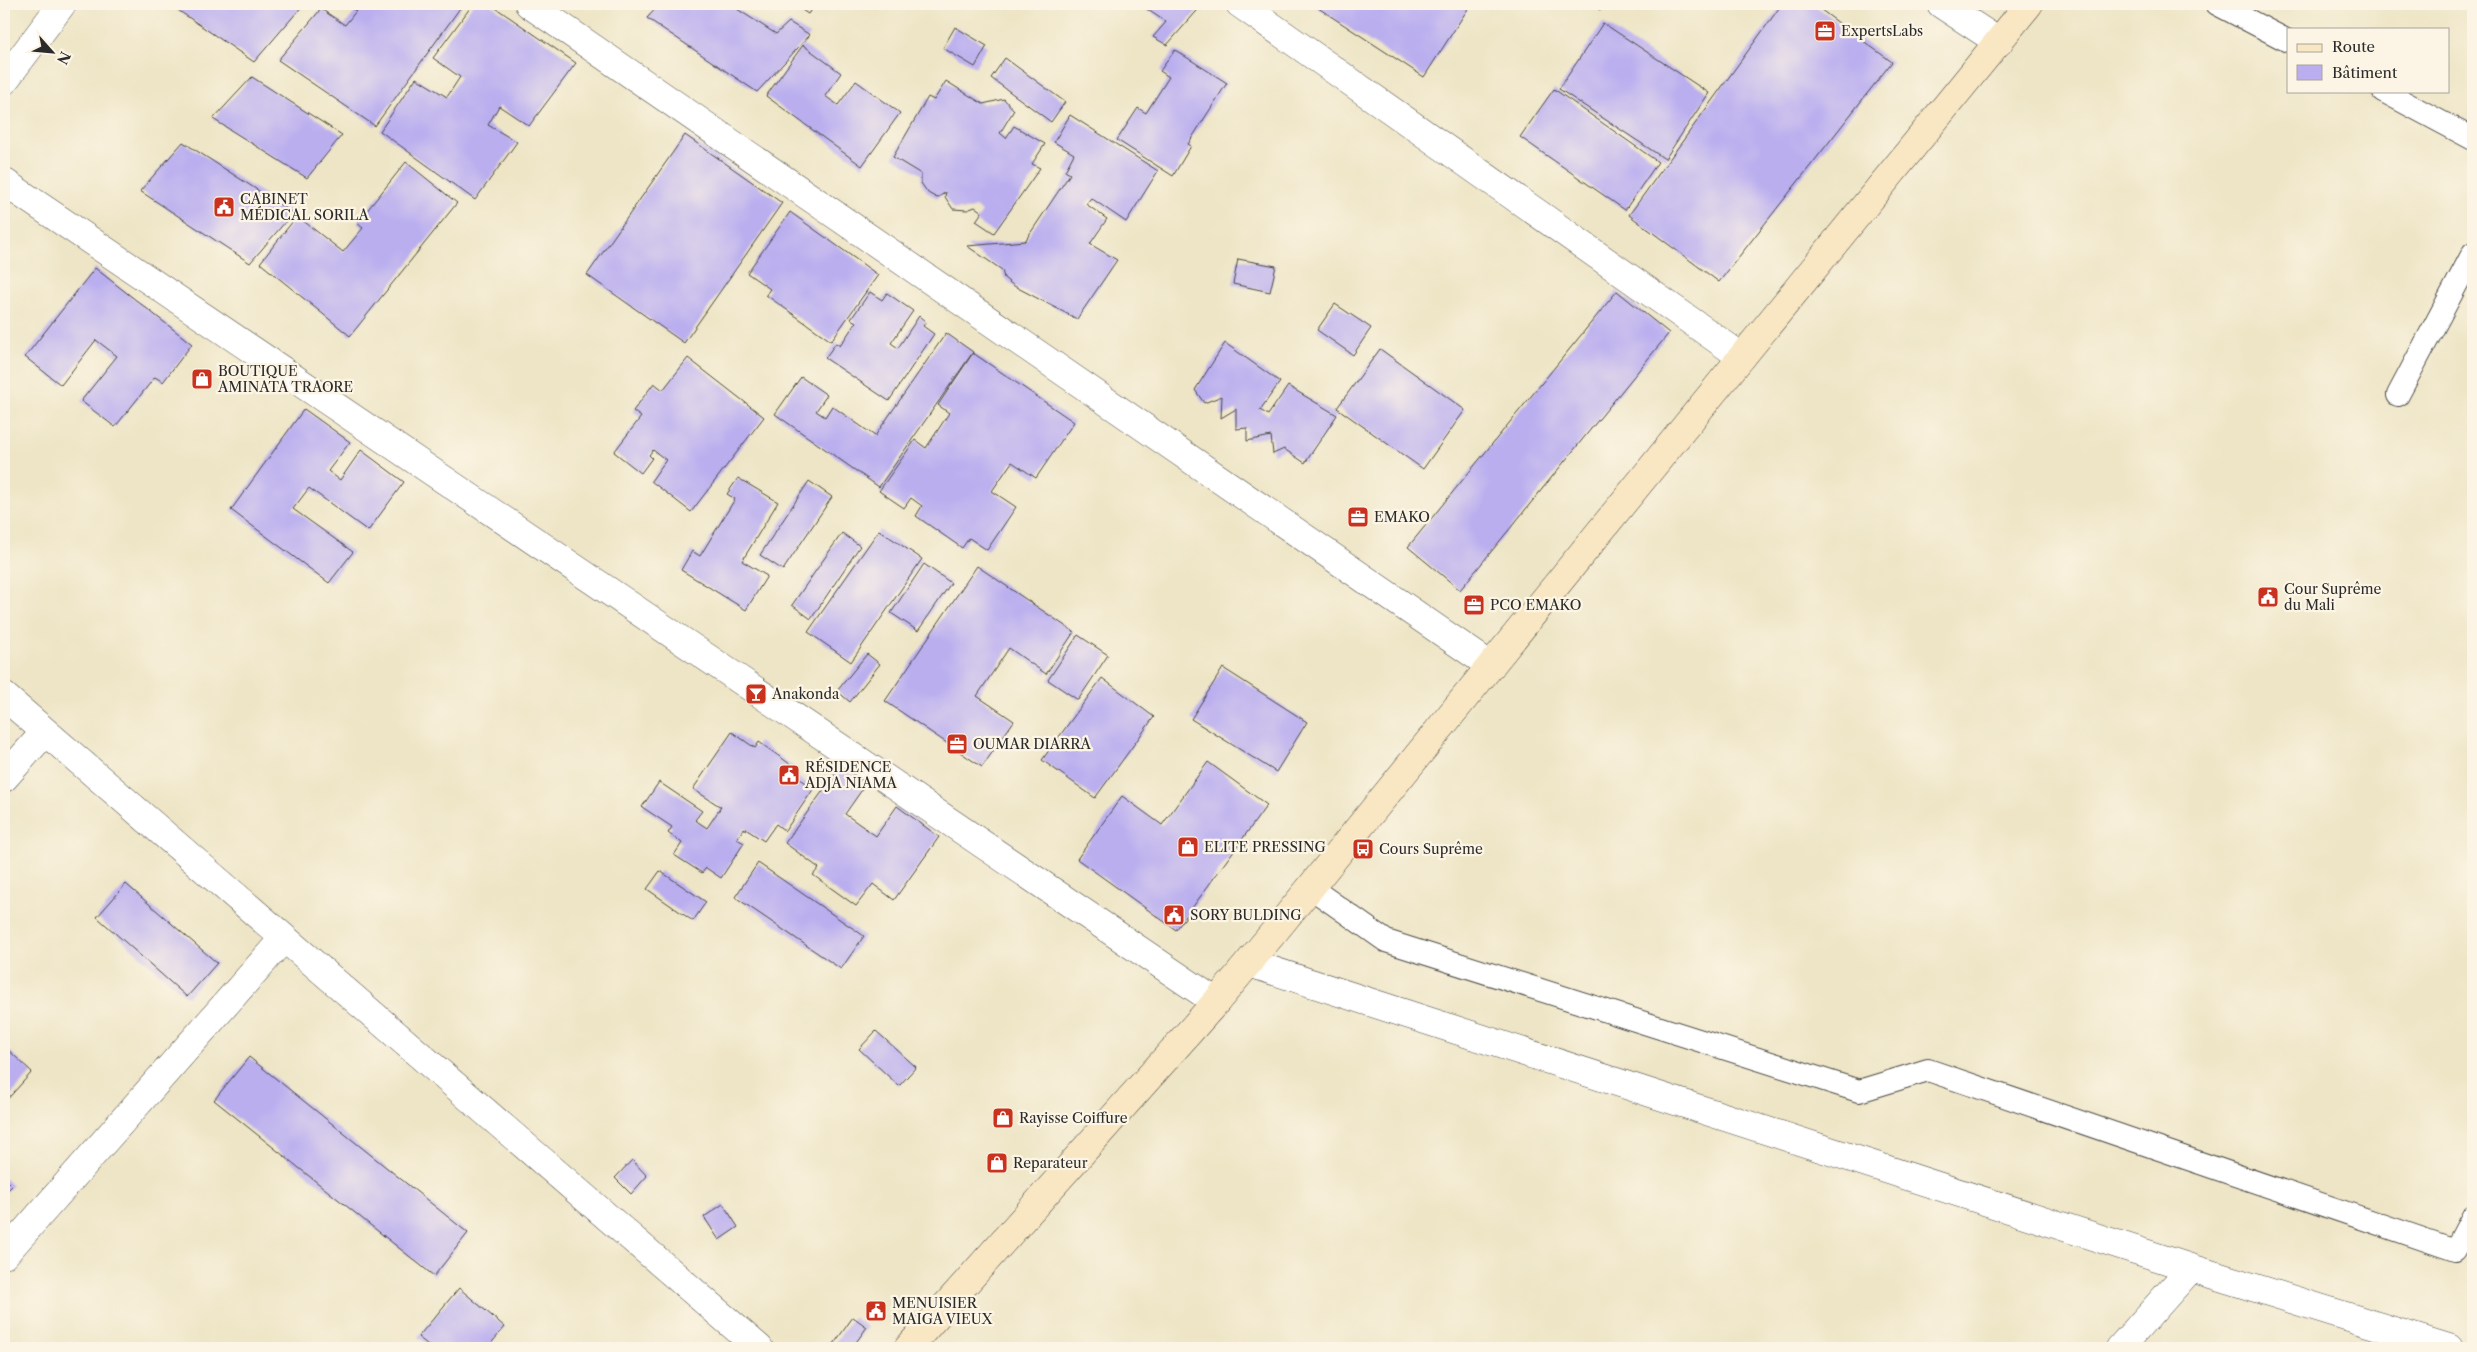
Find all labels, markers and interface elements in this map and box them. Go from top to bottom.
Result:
office icon: ExpertsLabs [1813,19,1837,43]
place label: ExpertsLabs [1841,22,1923,40]
north arrow [28,28,78,78]
legend [2287,28,2450,92]
text: Route [2332,37,2375,56]
text: N [53,48,74,67]
text: Bâtiment [2332,63,2398,82]
place label: CABINET MÉDICAL SORILA [240,190,369,224]
public building icon: CABINET MÉDICAL SORILA [212,195,236,219]
place label: BOUTIQUE AMINATA TRAORE [217,362,353,396]
shop icon: BOUTIQUE AMINATA TRAORE [190,367,214,391]
office icon: EMAKO [1346,505,1370,529]
place label: EMAKO [1374,508,1430,526]
place label: Cour Suprême du Mali [2284,580,2382,614]
public building icon: Cour Suprême du Mali [2256,585,2280,609]
office icon: PCO EMAKO [1462,593,1486,617]
place label: PCO EMAKO [1490,596,1581,614]
bar icon: Anakonda [744,682,768,706]
place label: Anakonda [771,685,840,703]
office icon: OUMAR DIARRA [945,732,969,756]
place label: OUMAR DIARRA [973,735,1092,753]
place label: RÉSIDENCE ADJA NIAMA [804,758,898,792]
public building icon: RÉSIDENCE ADJA NIAMA [777,763,801,787]
shop icon: ELITE PRESSING [1176,835,1200,859]
bus stop icon: Cours Suprême [1351,837,1375,861]
place label: ELITE PRESSING [1204,838,1326,856]
place label: Cours Suprême [1379,840,1483,858]
public building icon: SORY BULDING [1162,903,1186,927]
place label: SORY BULDING [1190,906,1302,924]
shop icon: Rayisse Coiffure [991,1106,1015,1130]
place label: Rayisse Coiffure [1019,1109,1128,1127]
shop icon: Reparateur [985,1151,1009,1175]
place label: Reparateur [1013,1154,1088,1172]
place label: MENUISIER MAIGA VIEUX [892,1294,994,1328]
public building icon: MENUISIER MAIGA VIEUX [864,1299,888,1323]

